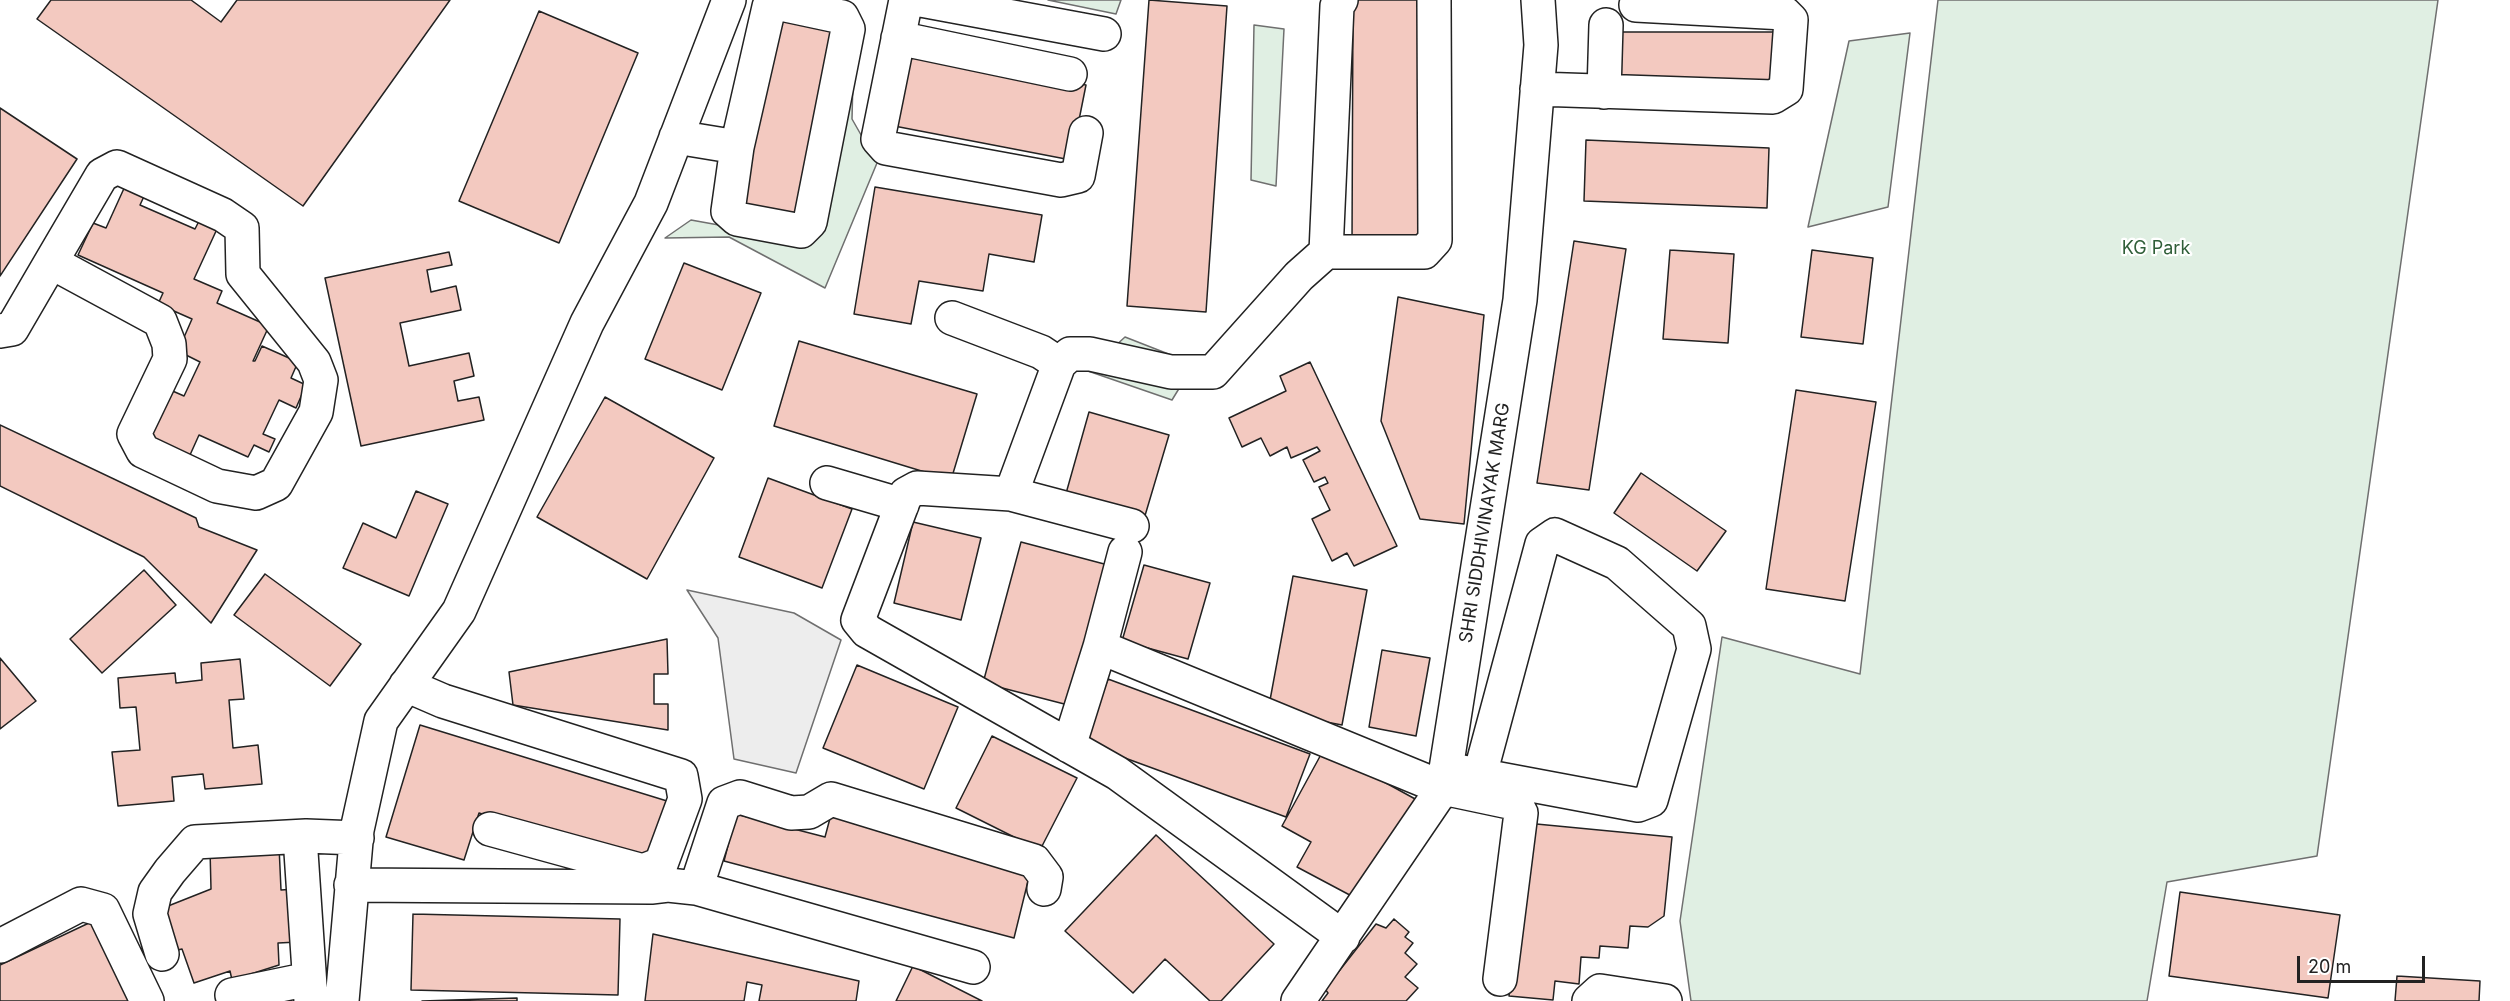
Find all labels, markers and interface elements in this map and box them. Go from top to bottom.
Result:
park label: KG Park [2122,238,2190,260]
street label: SHRI SIDDHIVINAYAK MARG [1455,401,1515,645]
scale bar [2300,944,2428,982]
text: 20 m [2308,956,2351,977]

